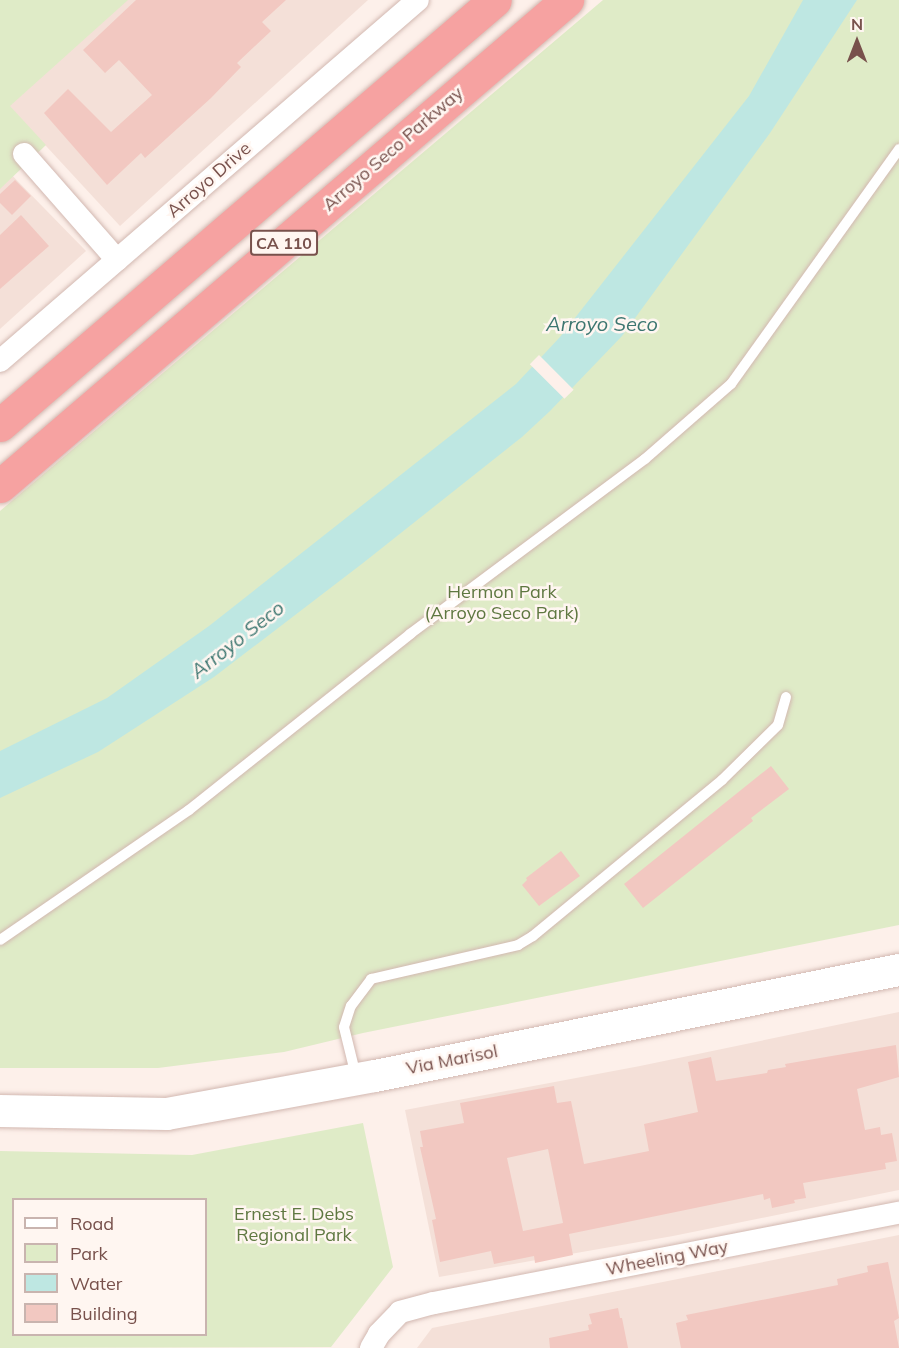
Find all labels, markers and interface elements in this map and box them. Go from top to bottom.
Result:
north arrow [827,12,887,72]
text: N [851,14,863,34]
street label: Arroyo Seco Parkway [318,82,468,216]
street label: Arroyo Drive [163,138,255,222]
road number: CA 110 [250,230,318,256]
water label: Arroyo Seco [546,311,658,335]
park label: Hermon Park (Arroyo Seco Park) [425,582,579,624]
water label: Arroyo Seco [186,595,288,683]
street label: Via Marisol [404,1041,500,1079]
legend [12,1198,207,1336]
park label: Ernest E. Debs Regional Park [234,1204,354,1246]
text: Road [70,1212,114,1235]
street label: Wheeling Way [604,1236,730,1280]
text: Park [70,1242,108,1265]
text: Water [70,1272,122,1295]
text: Building [70,1302,138,1325]

